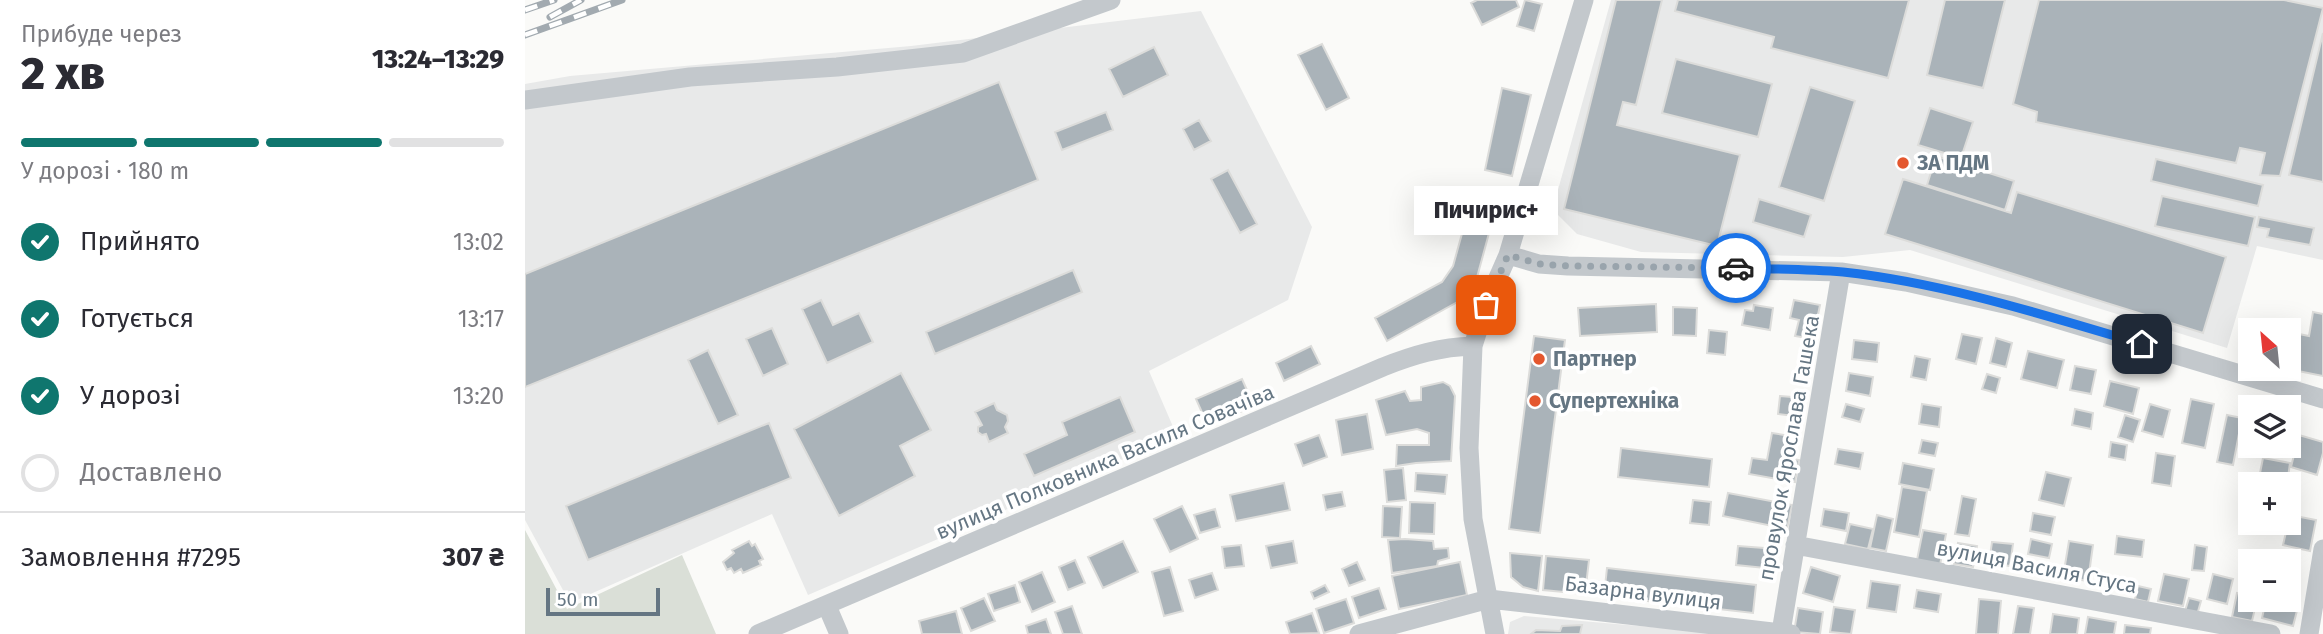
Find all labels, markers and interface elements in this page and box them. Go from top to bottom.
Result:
text: Прибуде через [21,20,182,48]
text: 13:24–13:29 [372,44,504,75]
text: 2 хв [21,46,105,101]
place label: ЗА ПДМ [1916,150,1989,176]
marker: ЗА ПДМ [1895,155,1911,171]
text: У дорозі · 180 m [21,157,189,185]
callout: Пичирис+ [1414,186,1558,235]
text: Пичирис+ [1434,196,1538,224]
icon: check [21,223,59,261]
text: Прийнято [80,226,200,257]
text: 13:02 [453,228,504,256]
courier [1701,233,1771,303]
icon: car [1717,249,1755,287]
pin [1456,275,1516,335]
icon: bag [1467,286,1505,324]
icon: check [21,300,59,338]
text: Готується [80,303,194,334]
text: 13:17 [458,305,504,333]
street label: провулок Ярослава Гашека [1753,313,1825,583]
pin [2112,314,2172,374]
north arrow [2238,318,2301,382]
map controls [2238,318,2301,612]
icon: home [2123,325,2161,363]
place label: Партнер [1553,346,1637,372]
marker: Партнер [1531,351,1547,367]
icon: check [21,377,59,415]
street label: вулиця Полковника Василя Совачіва [932,379,1278,545]
text: У дорозі [80,380,181,411]
text: 13:20 [453,382,504,410]
place label: Супертехніка [1549,388,1679,414]
marker: Супертехніка [1527,393,1543,409]
button: layers [2238,395,2301,458]
text: Доставлено [80,457,222,488]
button: + [2238,472,2301,535]
street label: вулиця Василя Стуса [1935,535,2139,599]
text: Замовлення #7295 [21,542,241,573]
text: 307 ₴ [443,542,504,573]
button: − [2238,549,2301,612]
street label: Базарна вулиця [1563,571,1723,615]
scale bar [546,585,660,617]
text: 50 m [557,588,598,611]

